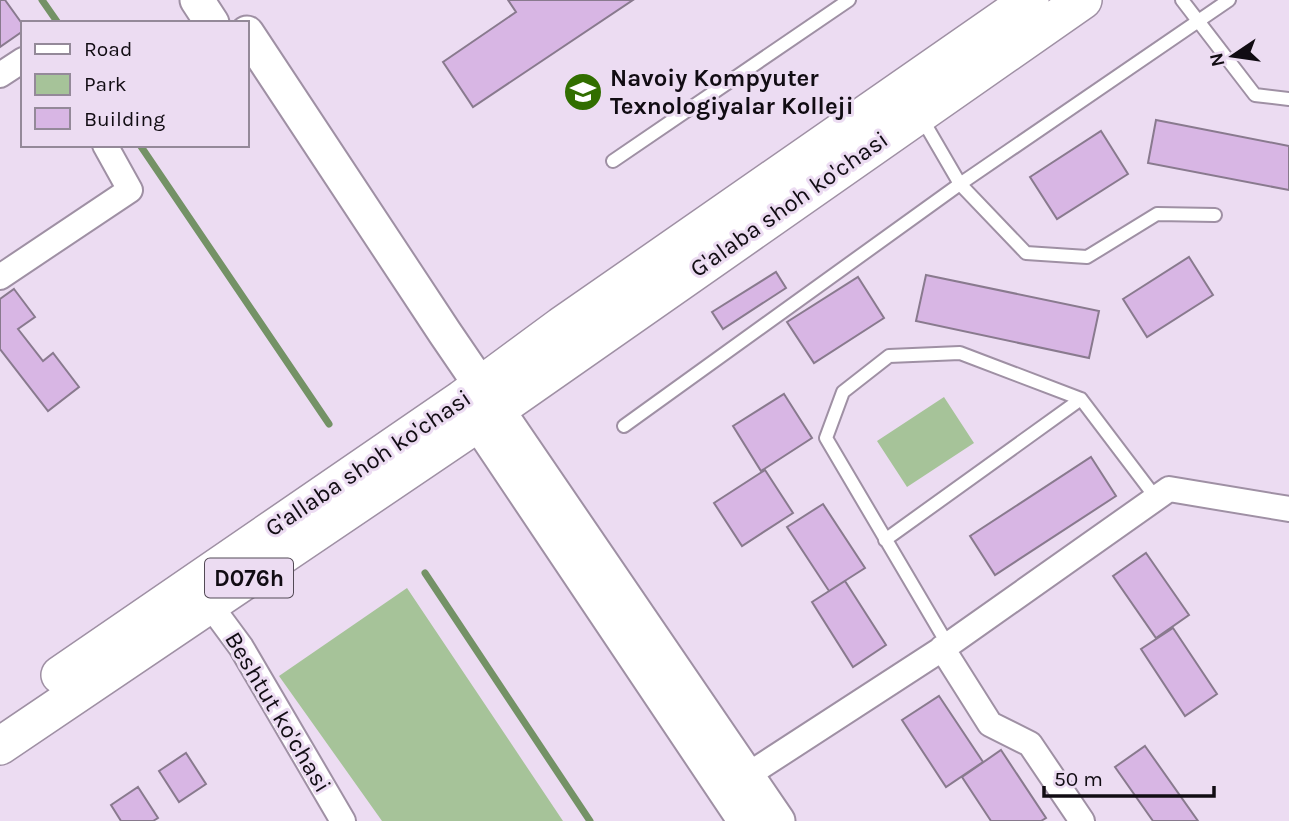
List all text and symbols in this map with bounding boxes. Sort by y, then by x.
legend [21,21,248,147]
north arrow [1198,21,1268,91]
text: Road [84,37,132,61]
text: N [1205,50,1230,69]
place label: Navoiy Kompyuter Texnologiyalar Kolleji [610,64,854,120]
school or university icon: Navoiy Kompyuter Texnologiyalar Kolleji [562,71,604,113]
text: Park [84,72,127,96]
text: Building [84,107,165,131]
street label: G'alaba shoh ko'chasi [685,125,893,283]
street label: G'allaba shoh ko'chasi [260,384,476,542]
road number: D076h [205,558,293,598]
street label: Beshtut ko'chasi [219,627,337,797]
scale bar [1044,754,1214,798]
text: 50 m [1054,767,1103,791]

